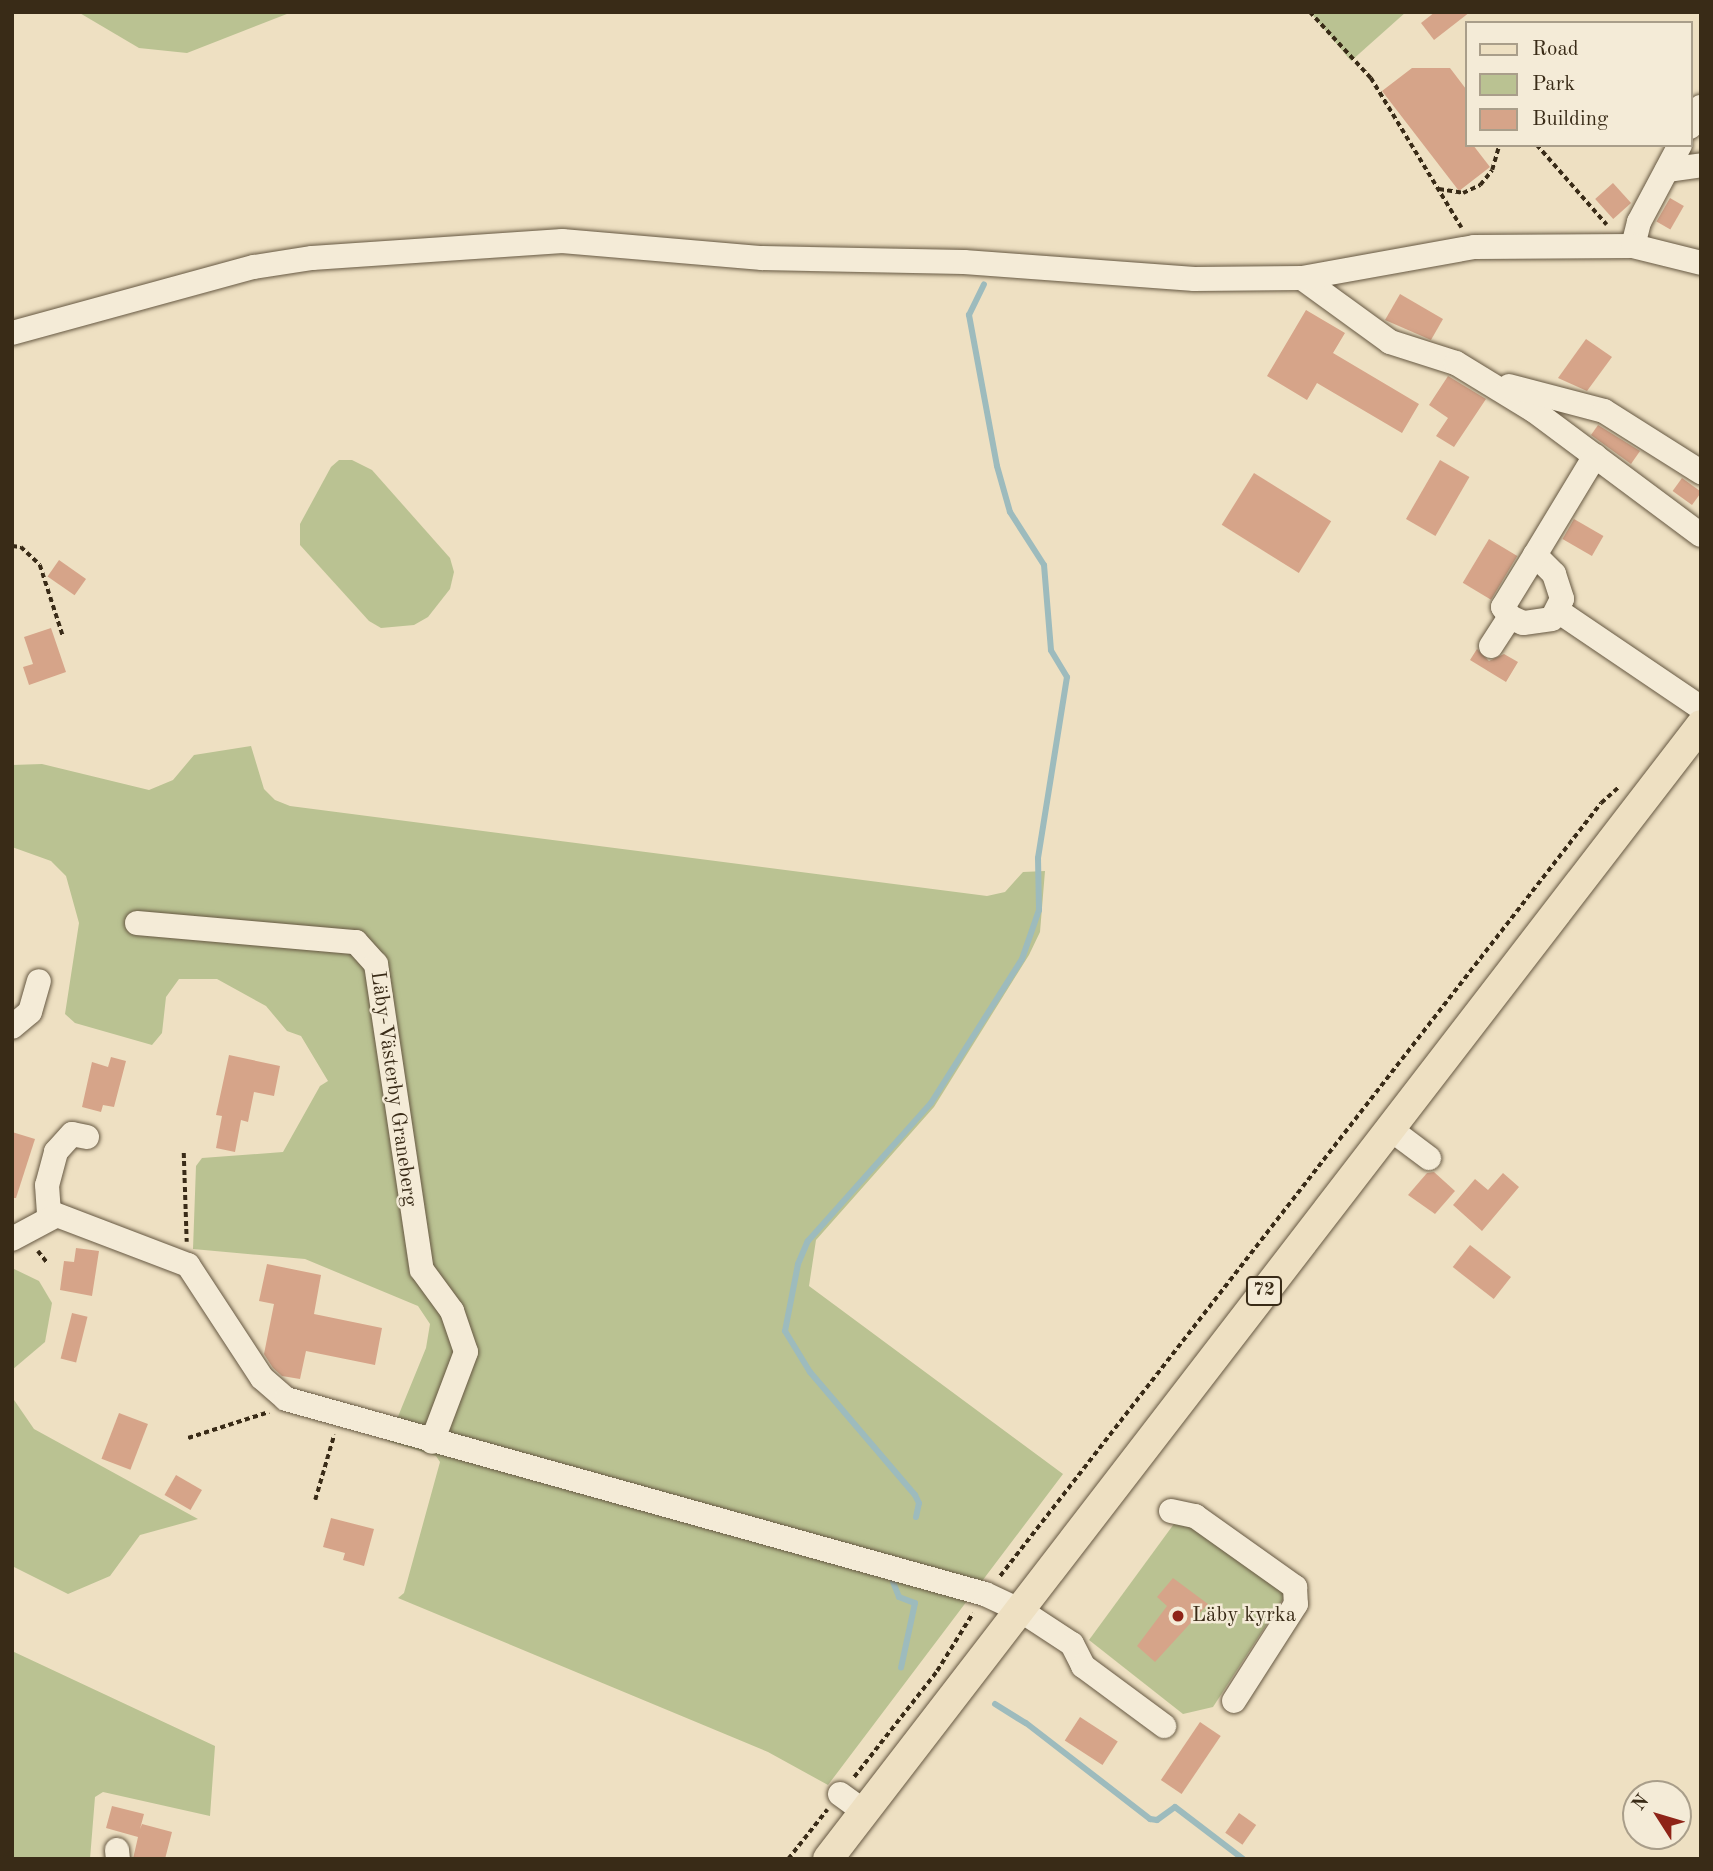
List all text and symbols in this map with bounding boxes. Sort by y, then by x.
legend [1464,21,1692,147]
text: Road [1532,39,1579,60]
text: Park [1532,74,1575,95]
text: Building [1532,109,1608,130]
street label: Läby-Västerby Graneberg [364,970,422,1208]
road number: 72 [1245,1275,1283,1306]
place label: Läby kyrka [1192,1603,1296,1629]
marker: Läby kyrka [1170,1608,1186,1624]
north arrow [1622,1780,1692,1850]
text: N [1629,1792,1653,1815]

